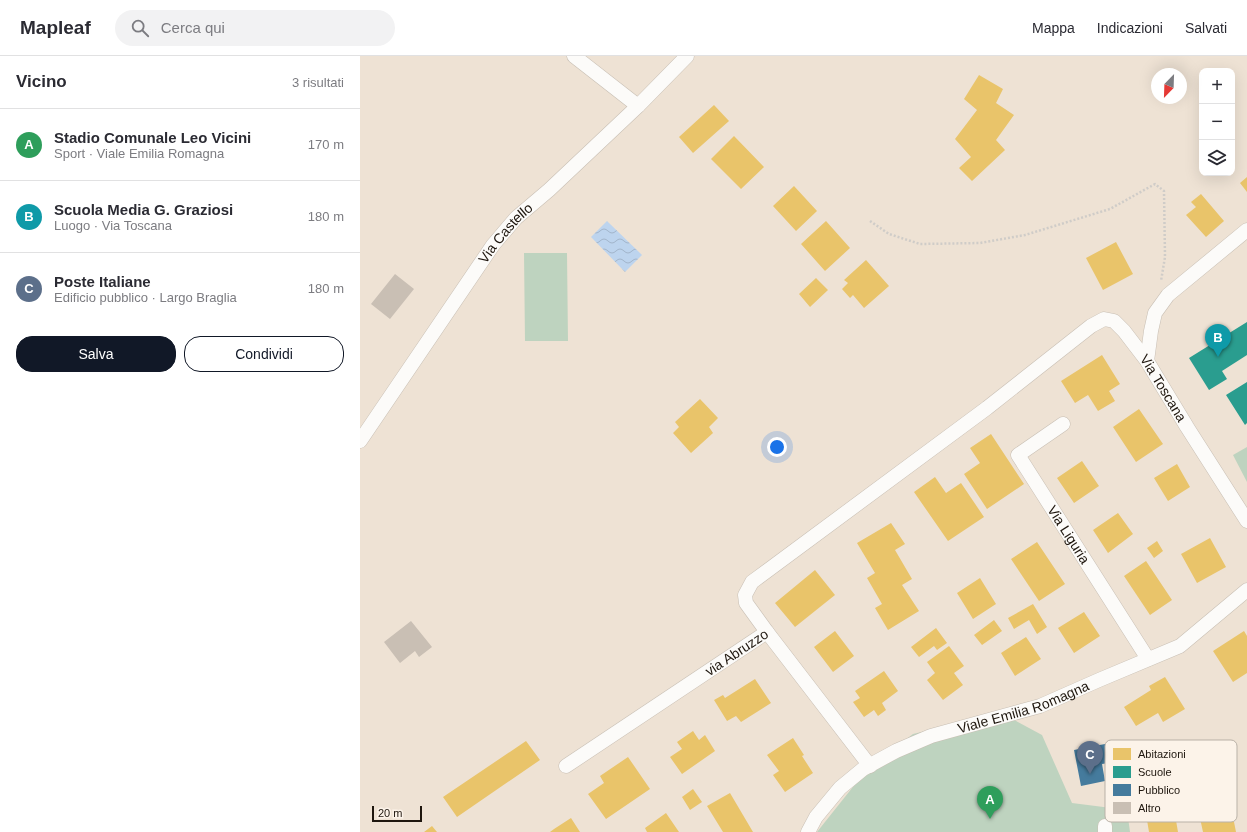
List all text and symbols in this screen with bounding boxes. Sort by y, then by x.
search box [115,10,395,46]
text: Mapleaf [20,17,91,38]
icon: search [129,17,151,39]
text: Cerca qui [161,19,225,36]
text: Mappa [1032,20,1075,36]
text: Indicazioni [1097,20,1163,36]
text: Salvati [1185,20,1227,36]
north arrow [1151,68,1187,104]
map controls [1199,68,1235,176]
button: + [1199,68,1235,104]
text: Vicino [16,72,67,91]
text: 3 risultati [292,75,344,90]
button: − [1199,104,1235,140]
text: Stadio Comunale Leo Vicini [54,129,251,146]
text: A [24,137,34,152]
text: 170 m [308,137,344,152]
button: layers [1199,140,1235,176]
text: Sport · Viale Emilia Romagna [54,146,224,161]
street label: Via Castello [475,200,536,266]
text: Scuola Media G. Graziosi [54,201,233,218]
text: B [24,209,34,224]
text: 180 m [308,209,344,224]
text: Luogo · Via Toscana [54,218,172,233]
text: Poste Italiane [54,273,151,290]
text: C [24,281,34,296]
text: 180 m [308,281,344,296]
text: Edificio pubblico · Largo Braglia [54,290,237,305]
pin: B [1205,324,1231,357]
button: Salva [16,336,176,372]
button: Condividi [184,336,344,372]
street label: Via Toscana [1137,351,1190,425]
your location [767,437,787,457]
street label: Via Liguria [1044,502,1093,567]
street label: via Abruzzo [702,625,771,679]
street label: Viale Emilia Romagna [956,677,1092,736]
legend [1105,740,1237,822]
pin: C [1077,741,1103,774]
text: Abitazioni [1138,748,1186,760]
text: Scuole [1138,766,1172,778]
text: Pubblico [1138,784,1180,796]
pin: A [977,786,1003,819]
text: Altro [1138,802,1161,814]
scale bar [372,804,422,823]
text: 20 m [378,807,402,819]

